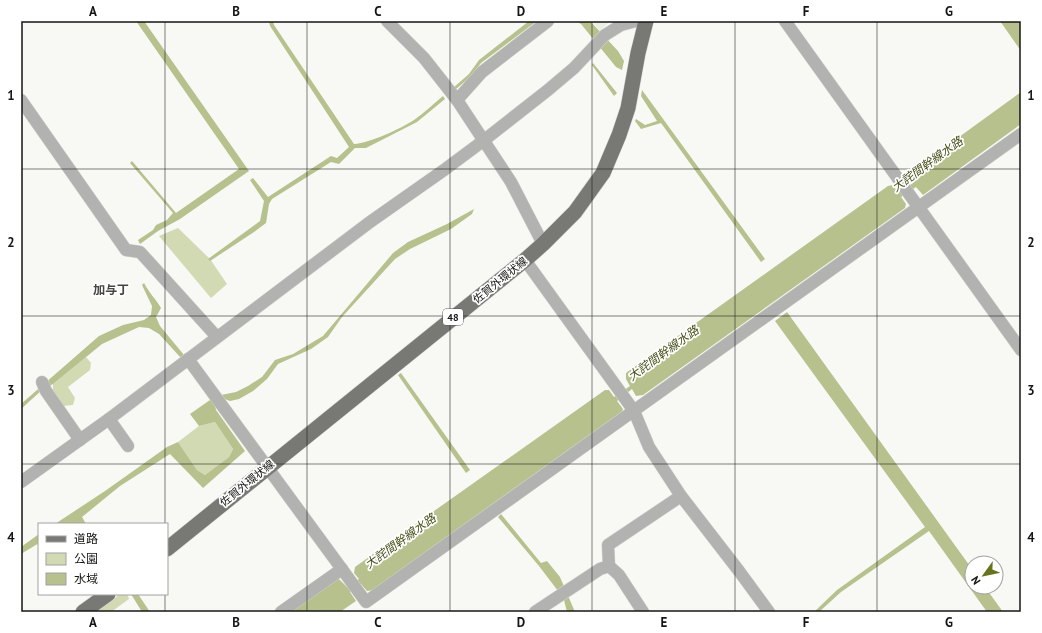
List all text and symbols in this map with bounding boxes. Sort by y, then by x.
text: A [89,3,97,20]
text: B [232,3,240,20]
text: C [374,3,382,20]
text: D [517,3,525,20]
text: E [661,3,668,20]
text: F [803,3,810,20]
text: G [945,3,953,20]
text: 1 [7,87,15,104]
text: 1 [1027,87,1035,104]
water label: 大詫間幹線水路 [889,133,966,195]
text: 2 [7,234,15,251]
text: 2 [1027,234,1035,251]
street label: 佐賀外環状線 [470,254,530,306]
district label: 加与丁 [93,282,129,297]
road number: 48 [443,309,463,325]
water label: 大詫間幹線水路 [625,322,702,384]
text: 3 [7,382,15,399]
text: 3 [1027,382,1035,399]
street label: 佐賀外環状線 [217,457,277,509]
water label: 大詫間幹線水路 [362,510,439,572]
legend [38,523,168,595]
text: 4 [7,529,15,546]
text: 4 [1027,529,1035,546]
text: 道路 [74,531,98,546]
text: 公園 [74,551,98,566]
north arrow [964,555,1004,595]
text: 水域 [74,571,98,586]
text: N [968,574,983,587]
text: A [89,614,97,631]
text: B [232,614,240,631]
text: C [374,614,382,631]
text: D [517,614,525,631]
text: E [661,614,668,631]
text: F [803,614,810,631]
text: G [945,614,953,631]

